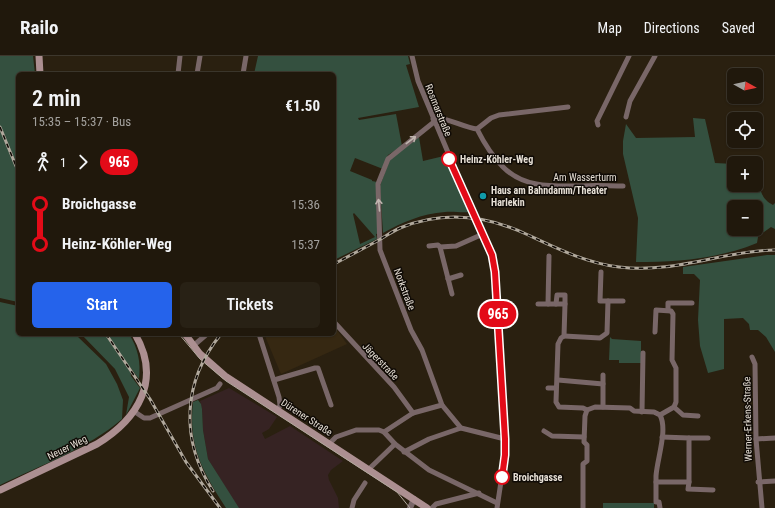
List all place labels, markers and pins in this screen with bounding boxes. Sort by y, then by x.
marker: Heinz-Köhler-Weg [441,151,457,167]
place label: Heinz-Köhler-Weg [460,154,533,165]
place label: Haus am Bahndamm/Theater Harlekin [491,185,608,208]
marker: Haus am Bahndamm/Theater Harlekin [478,191,488,201]
marker: Broichgasse [494,469,510,485]
place label: Broichgasse [513,472,563,483]

